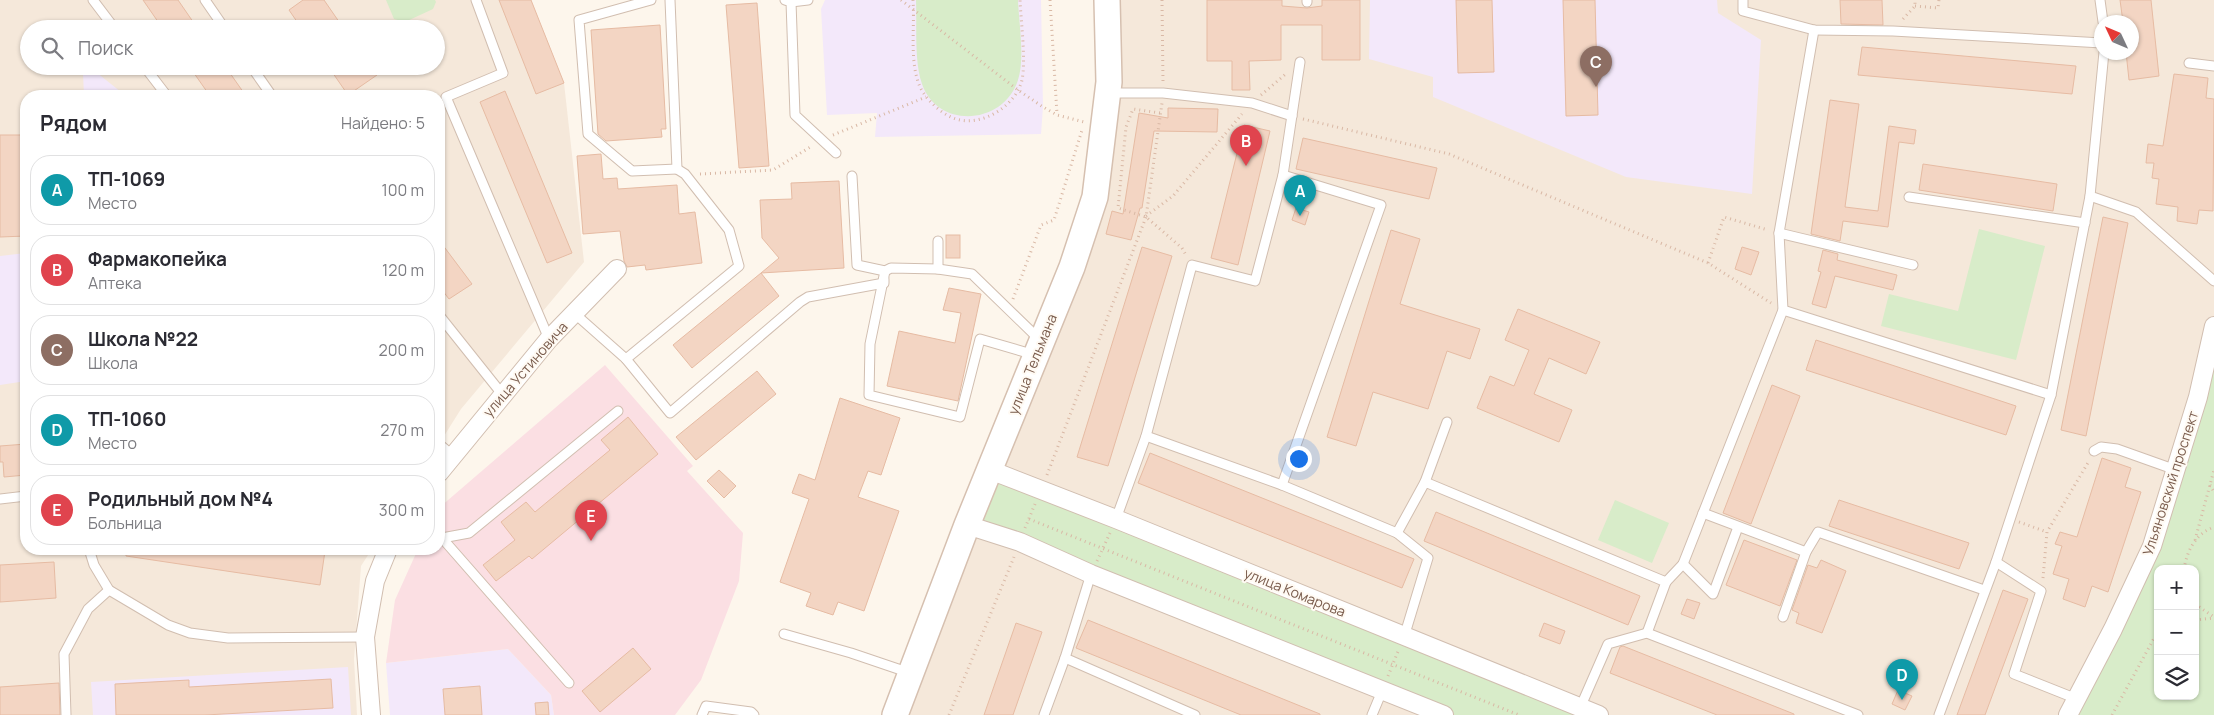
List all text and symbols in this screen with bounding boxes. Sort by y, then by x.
north arrow [2094,15,2139,60]
search box [20,20,445,75]
icon: search [38,34,66,62]
text: Поиск [78,35,133,61]
pin: C [1580,46,1612,87]
text: Рядом [40,109,107,137]
text: Найдено: 5 [341,112,425,134]
pin: B [1230,125,1262,166]
text: ТП-1069 [88,166,165,192]
pin: A [1284,175,1316,216]
text: A [52,179,62,201]
text: 100 m [381,179,424,201]
text: Место [88,192,137,214]
text: Фармакопейка [88,246,227,272]
text: B [52,259,62,281]
text: 120 m [382,259,424,281]
text: Аптека [88,272,142,294]
street label: улица Тельмана [1003,311,1061,417]
street label: улица Устиновича [478,317,572,421]
text: Школа №22 [88,326,198,352]
text: C [51,339,63,361]
text: 200 m [379,339,424,361]
text: Школа [88,352,138,374]
text: ТП-1060 [88,406,166,432]
street label: Ульяновский проспект [2138,408,2202,558]
text: D [51,419,63,441]
text: 270 m [380,419,424,441]
text: Место [88,432,137,454]
your location [1286,446,1312,472]
text: Родильный дом №4 [88,486,273,512]
text: E [52,499,62,521]
text: 300 m [379,499,424,521]
pin: E [575,500,607,541]
text: Больница [88,512,162,534]
street label: улица Комарова [1242,563,1348,621]
map controls [2154,565,2199,700]
button: + [2154,565,2199,610]
button: − [2154,610,2199,655]
button: layers [2154,655,2199,700]
pin: D [1886,659,1918,700]

